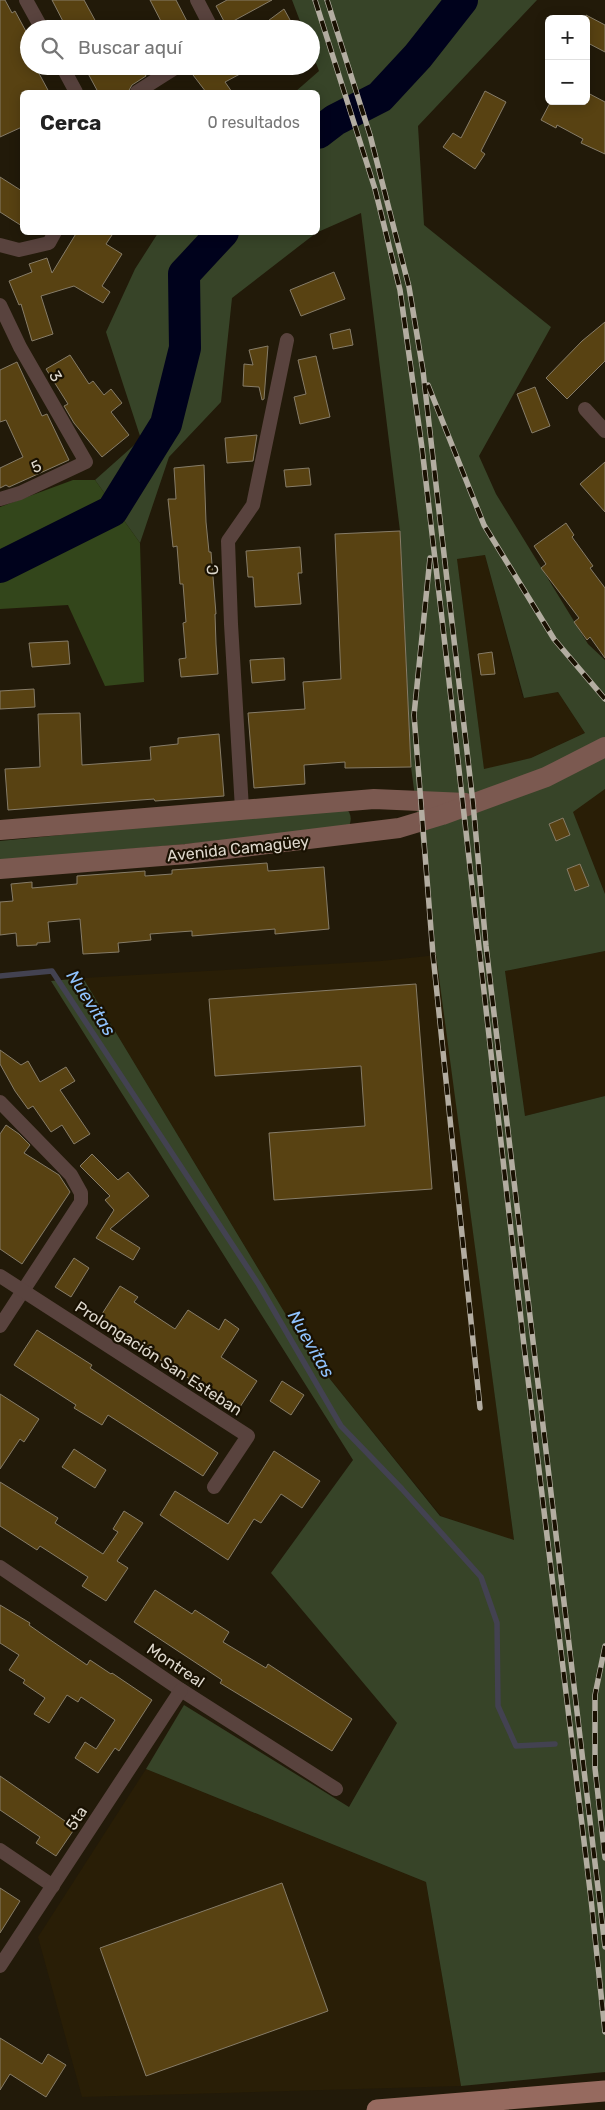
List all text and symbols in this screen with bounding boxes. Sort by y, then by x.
map controls [545,15,590,105]
button: + [545,15,590,60]
search box [20,20,320,75]
icon: search [38,34,66,62]
text: Buscar aquí [78,36,182,59]
button: − [545,60,590,105]
text: Cerca [40,110,101,135]
text: 0 resultados [207,113,300,132]
street label: 3 [45,367,66,385]
street label: 5 [28,456,45,477]
street label: C [203,564,222,576]
street label: Avenida Camagüey [166,832,310,865]
water label: Nuevitas [62,966,120,1040]
street label: Prolongación San Esteban [72,1297,246,1420]
water label: Nuevitas [283,1306,339,1382]
street label: Montreal [143,1639,208,1692]
street label: 5ta [62,1803,91,1834]

